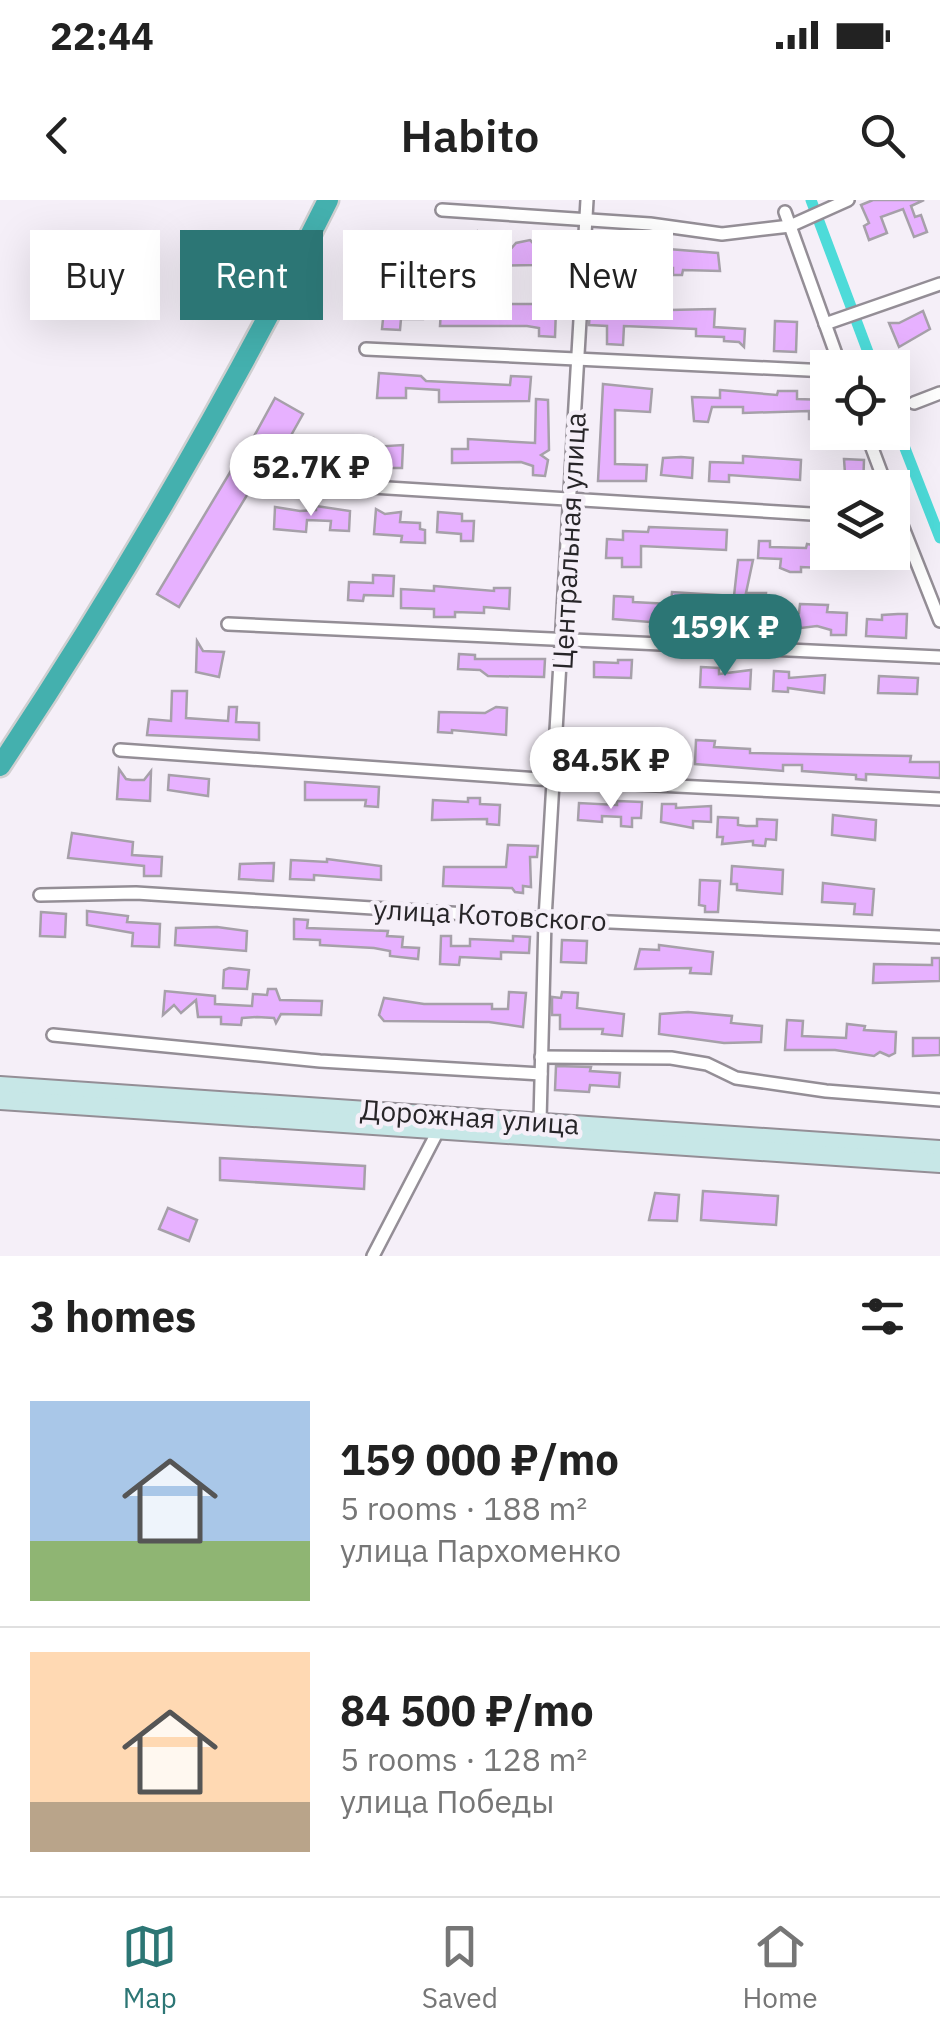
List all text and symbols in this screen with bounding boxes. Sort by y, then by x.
text: 22:44 [50,11,154,60]
text: Habito [401,106,539,164]
icon: back [30,108,85,163]
icon: search [855,108,910,163]
chip: Buy [30,230,160,320]
chip: Rent [180,230,323,320]
chip: Filters [343,230,512,320]
chip: New [532,230,673,320]
map controls [810,350,910,570]
button: locate [810,350,910,450]
street label: Центральная улица [543,411,594,671]
pin: 52.7K ₽ [219,434,403,519]
text: 52.7K ₽ [252,445,370,487]
button: layers [810,470,910,570]
pin: 159K ₽ [644,594,806,679]
text: 159K ₽ [671,605,779,647]
pin: 84.5K ₽ [519,727,703,812]
text: 84.5K ₽ [552,738,670,780]
street label: улица Котовского [372,890,608,939]
street label: Дорожная улица [359,1090,581,1143]
text: 3 homes [30,1289,196,1344]
icon: filters [855,1289,910,1344]
text: 159 000 ₽/mo [340,1432,619,1487]
icon: home [110,1441,230,1561]
text: 5 rooms · 188 m² [340,1487,587,1529]
text: улица Пархоменко [340,1529,621,1571]
text: 84 500 ₽/mo [340,1683,594,1738]
icon: home [110,1692,230,1812]
text: 5 rooms · 128 m² [340,1738,587,1780]
text: улица Победы [340,1780,554,1822]
tab: Map [122,1919,177,2016]
tab: Saved [422,1919,498,2016]
tab: Home [742,1919,818,2016]

